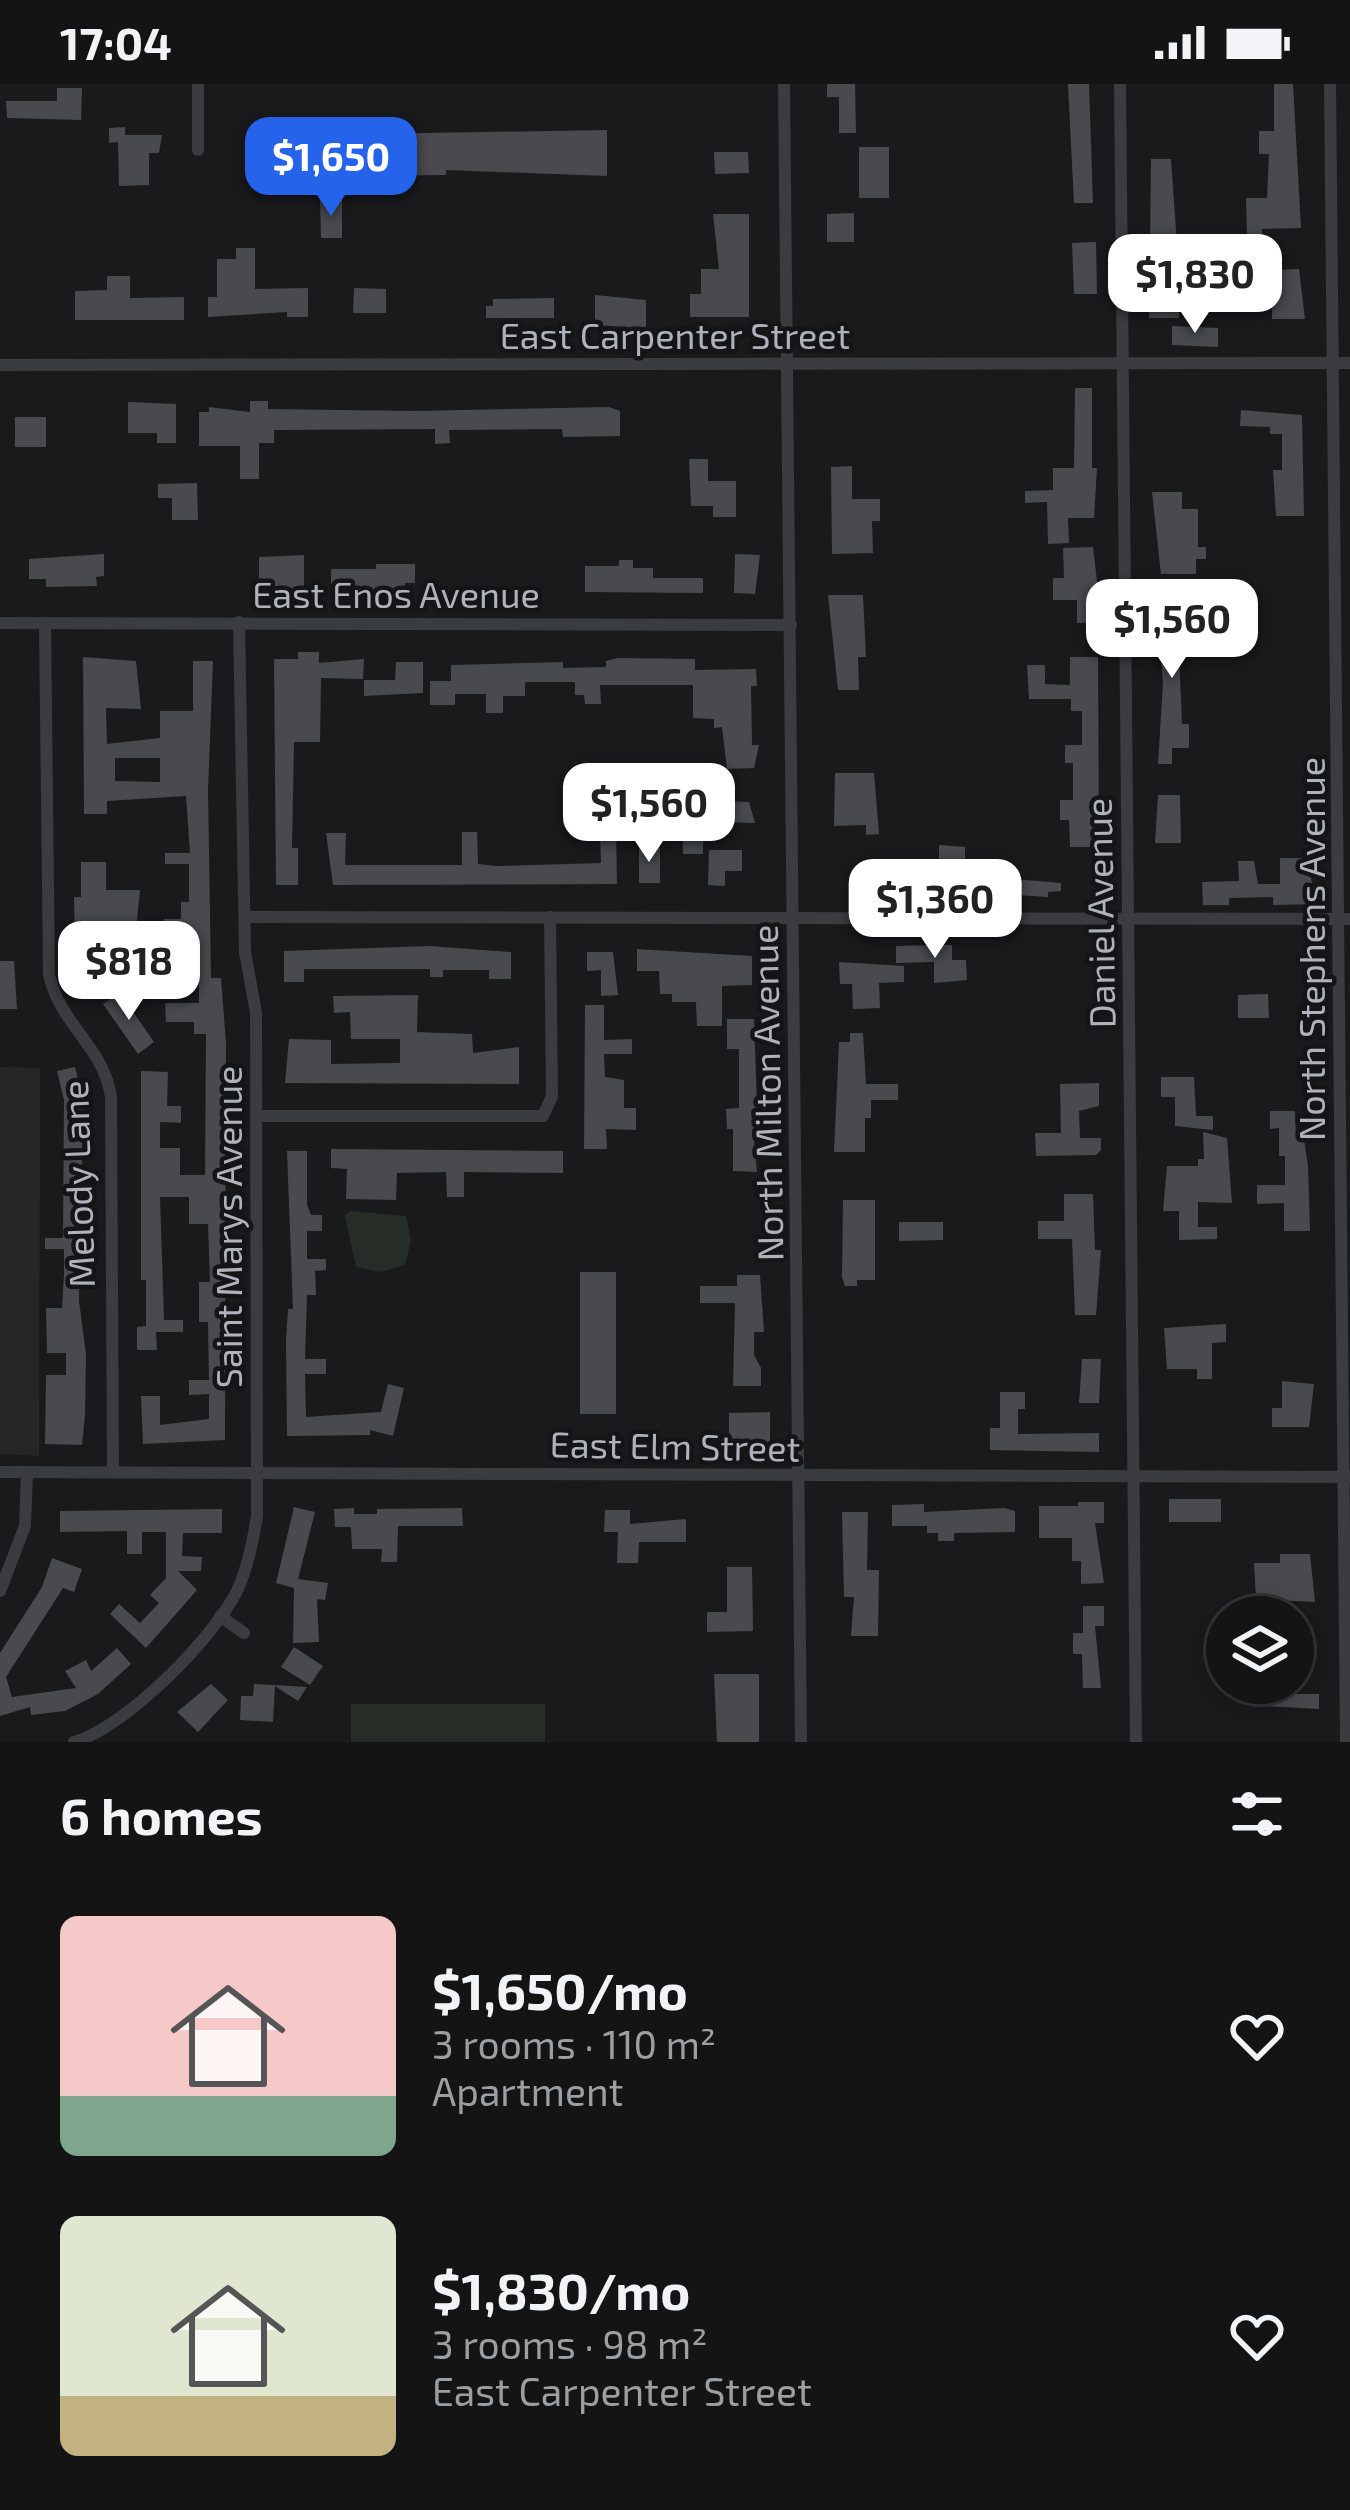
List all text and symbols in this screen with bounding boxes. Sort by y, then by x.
text: 17:04 [60,15,172,69]
pin: $1,650 [233,117,429,219]
text: $1,650 [272,132,390,179]
pin: $1,830 [1097,234,1293,336]
text: $1,830 [1135,249,1255,296]
street label: East Carpenter Street [500,313,850,356]
street label: East Enos Avenue [252,572,540,615]
pin: $1,560 [1074,579,1270,681]
text: $1,560 [1113,594,1231,641]
street label: North Stephens Avenue [1289,757,1332,1141]
pin: $1,560 [551,763,747,865]
text: $1,560 [590,778,708,825]
street label: Daniel Avenue [1075,797,1123,1029]
pin: $1,360 [837,859,1033,961]
text: $1,360 [876,874,994,921]
pin: $818 [58,921,200,1023]
street label: North Milton Avenue [742,924,790,1262]
text: $818 [85,936,173,983]
street label: Saint Marys Avenue [206,1066,249,1388]
street label: Melody Lane [52,1080,102,1288]
street label: East Elm Street [549,1421,801,1469]
map controls [1206,1596,1314,1704]
button: layers [1206,1596,1314,1704]
icon: filters [1224,1781,1290,1847]
text: 6 homes [60,1784,263,1845]
text: $1,650/mo [432,1959,688,2020]
icon: home [156,1964,300,2108]
icon: heart [1224,2003,1290,2069]
text: 3 rooms · 110 m² [432,2020,716,2067]
text: Apartment [432,2067,623,2114]
text: $1,830/mo [432,2259,690,2320]
icon: home [156,2264,300,2408]
icon: heart [1224,2303,1290,2369]
text: 3 rooms · 98 m² [432,2320,707,2367]
text: East Carpenter Street [432,2367,812,2414]

